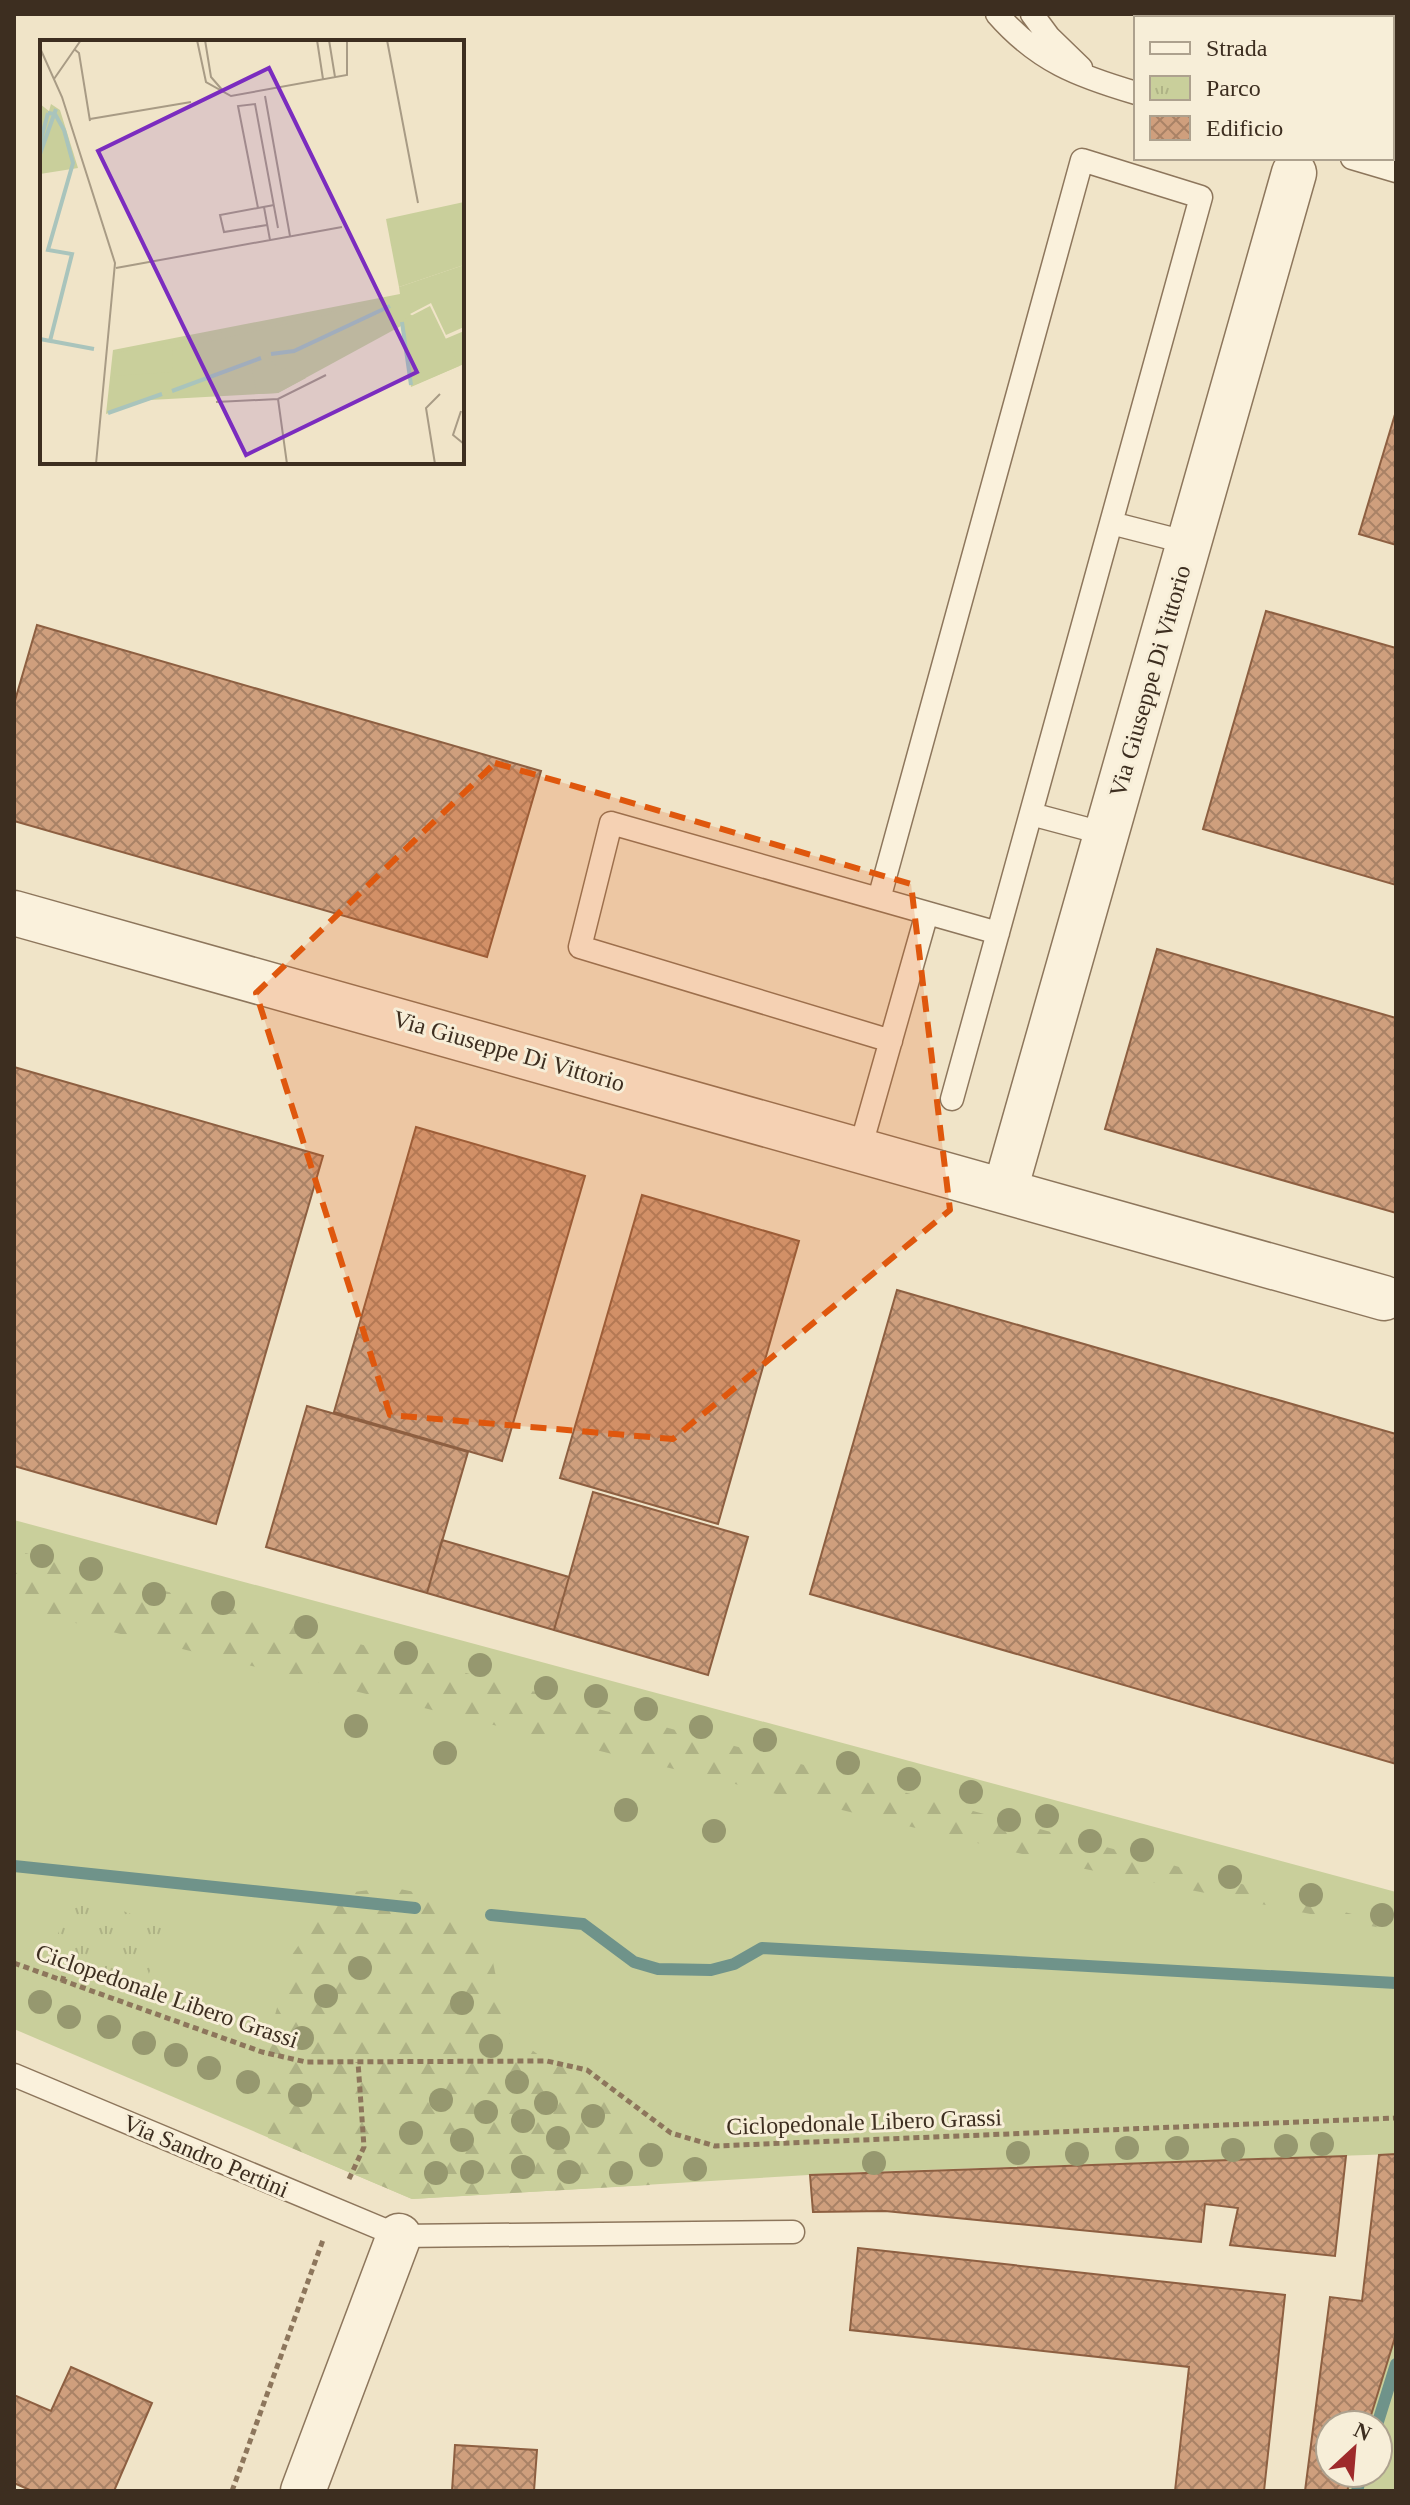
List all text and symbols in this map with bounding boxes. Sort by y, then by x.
legend [1134,16,1394,160]
text: Strada [1206,35,1268,61]
inset map [40,40,464,464]
text: Parco [1206,75,1261,101]
text: Edificio [1206,115,1283,141]
street label: Via Giuseppe Di Vittorio [1104,562,1196,800]
street label: Via Giuseppe Di Vittorio [390,1005,628,1097]
street label: Ciclopedonale Libero Grassi [32,1939,302,2053]
street label: Ciclopedonale Libero Grassi [726,2104,1003,2140]
street label: Via Sandro Pertini [119,2109,293,2203]
north arrow [1314,2409,1394,2489]
text: N [1350,2417,1375,2446]

